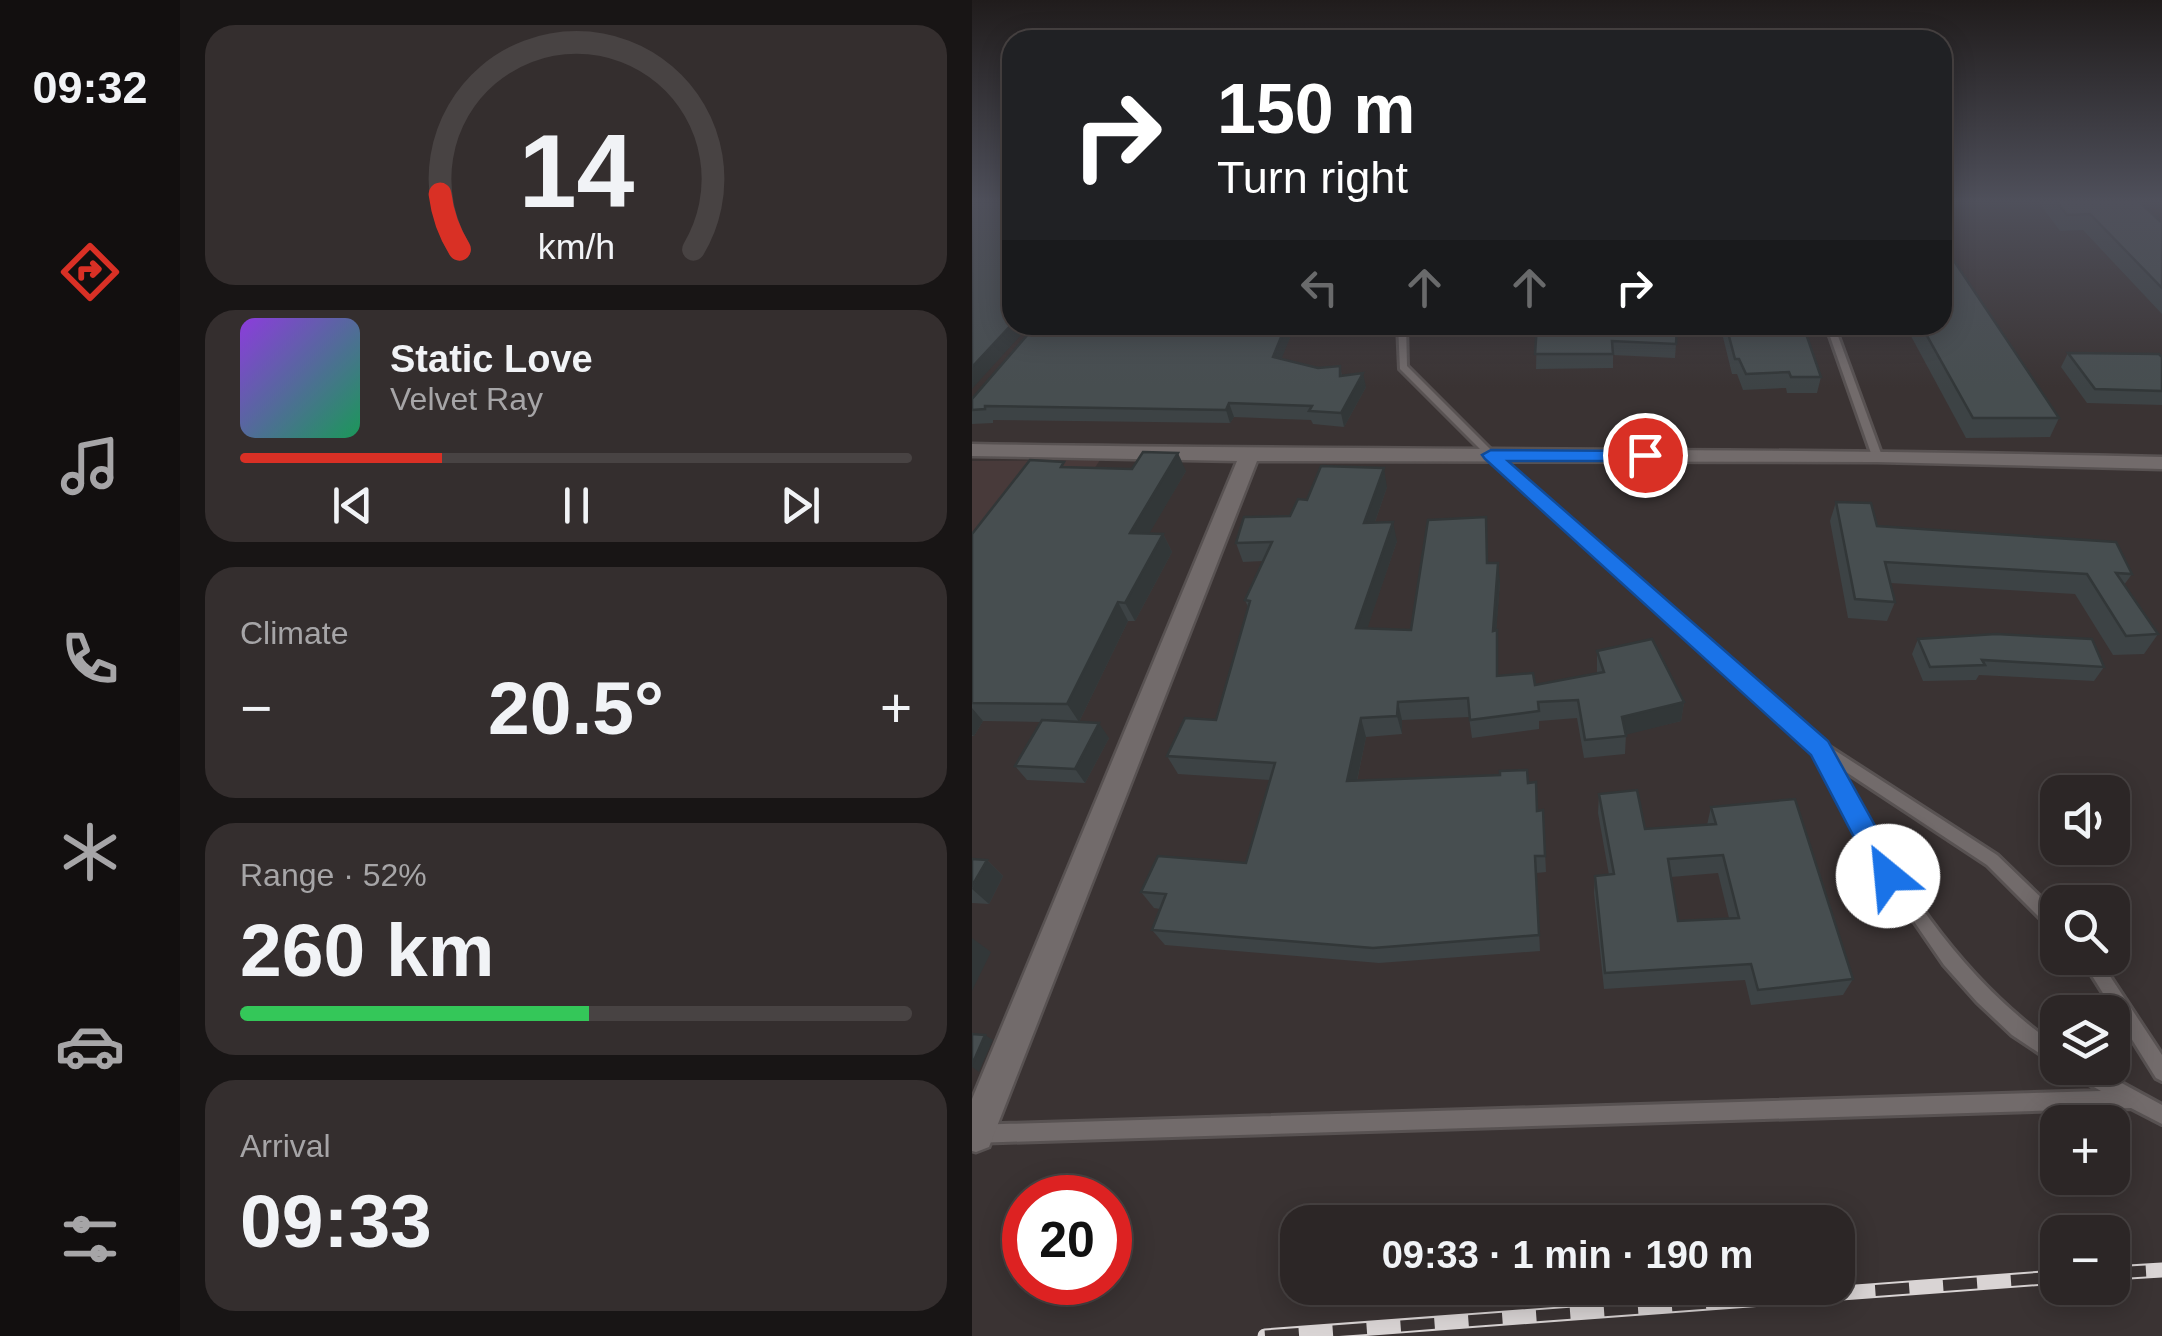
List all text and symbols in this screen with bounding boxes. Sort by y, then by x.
text: 09:32 [32,62,148,113]
icon: right [1052,70,1182,200]
text: 150 m [1217,70,1415,148]
text: 14 [518,113,634,229]
text: Turn right [1217,152,1408,203]
text: km/h [537,227,615,267]
icon: directions [55,237,125,307]
icon: left [1292,260,1347,315]
icon: ahead [1397,260,1452,315]
icon: ahead [1502,260,1557,315]
icon: right [1607,260,1662,315]
text: Static Love [390,338,593,380]
text: Velvet Ray [390,381,543,417]
pin [1603,413,1688,498]
icon: arrive [1618,428,1673,483]
icon: music [55,431,125,501]
icon: previous [325,478,380,533]
icon: pause [549,478,604,533]
icon: next [773,478,828,533]
text: Climate [240,615,348,651]
icon: phone [55,624,125,694]
text: 20.5° [488,666,664,750]
text: − [240,677,272,739]
text: + [880,677,912,739]
map controls [2040,775,2130,1305]
button: sound [2040,775,2130,865]
icon: climate [55,817,125,887]
position arrow [1836,824,1940,928]
text: Range · 52% [240,857,427,893]
button: search [2040,885,2130,975]
text: 260 km [240,908,494,992]
button: layers [2040,995,2130,1085]
icon: car [55,1011,125,1081]
button: + [2040,1105,2130,1195]
text: Arrival [240,1128,331,1164]
speed limit sign: 20 [1002,1175,1132,1305]
text: 09:33 [240,1179,432,1263]
icon: filters [55,1204,125,1274]
button: − [2040,1215,2130,1305]
text: 09:33 · 1 min · 190 m [1382,1234,1753,1276]

